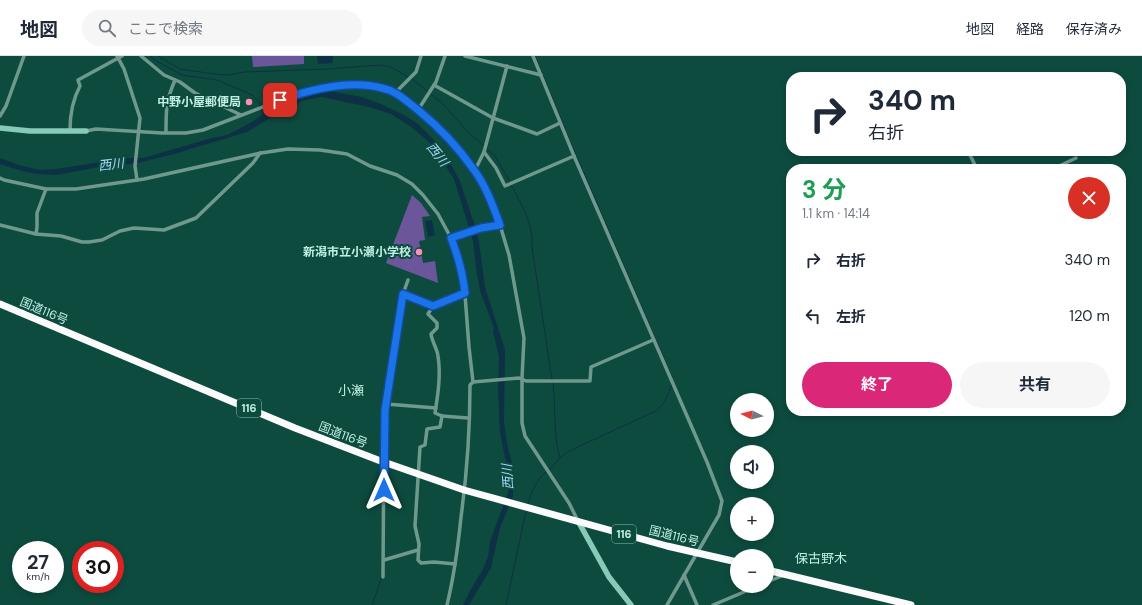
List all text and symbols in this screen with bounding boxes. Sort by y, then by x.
search box [82,10,362,46]
text: 地図 [20,17,58,42]
icon: search [96,17,118,39]
text: ここで検索 [128,19,203,39]
text: 地図 [966,20,994,38]
text: 経路 [1016,20,1044,38]
text: 保存済み [1066,20,1122,38]
text: 340 m [868,82,956,119]
pin [263,83,297,117]
icon: right [802,88,854,140]
icon: arrive [269,89,291,111]
place label: 中野小屋郵便局 [157,94,241,110]
marker: 中野小屋郵便局 [244,97,254,107]
text: 右折 [868,121,904,145]
water label: 西川 [423,139,454,171]
water label: 西川 [97,154,127,175]
text: 3 分 [802,174,846,205]
button: close [1068,177,1110,219]
text: 1.1 km · 14:14 [802,205,870,222]
place label: 新潟市立小瀬小学校 [303,244,411,260]
marker: 新潟市立小瀬小学校 [414,247,424,257]
icon: right [802,249,824,271]
text: 340 m [1064,250,1110,270]
text: 右折 [836,251,866,271]
street label: 国道116号 [17,294,71,328]
icon: left [802,305,824,327]
text: 120 m [1069,306,1110,326]
text: 左折 [836,307,866,327]
button: 終了 [802,362,952,408]
button: 共有 [960,362,1110,408]
district label: 小瀬 [338,382,364,399]
north arrow [730,393,774,437]
map controls [730,393,774,593]
road number: 116 [237,399,261,417]
street label: 国道116号 [316,418,370,452]
button: sound [730,445,774,489]
water label: 西川 [498,461,517,491]
position arrow [363,469,405,511]
button: + [730,497,774,541]
street label: 国道116号 [647,522,701,550]
road number: 116 [612,525,636,543]
speed limit sign: 30 [72,541,124,593]
text: 27 [27,549,49,575]
button: − [730,549,774,593]
district label: 保古野木 [795,550,847,567]
text: km/h [26,570,50,583]

